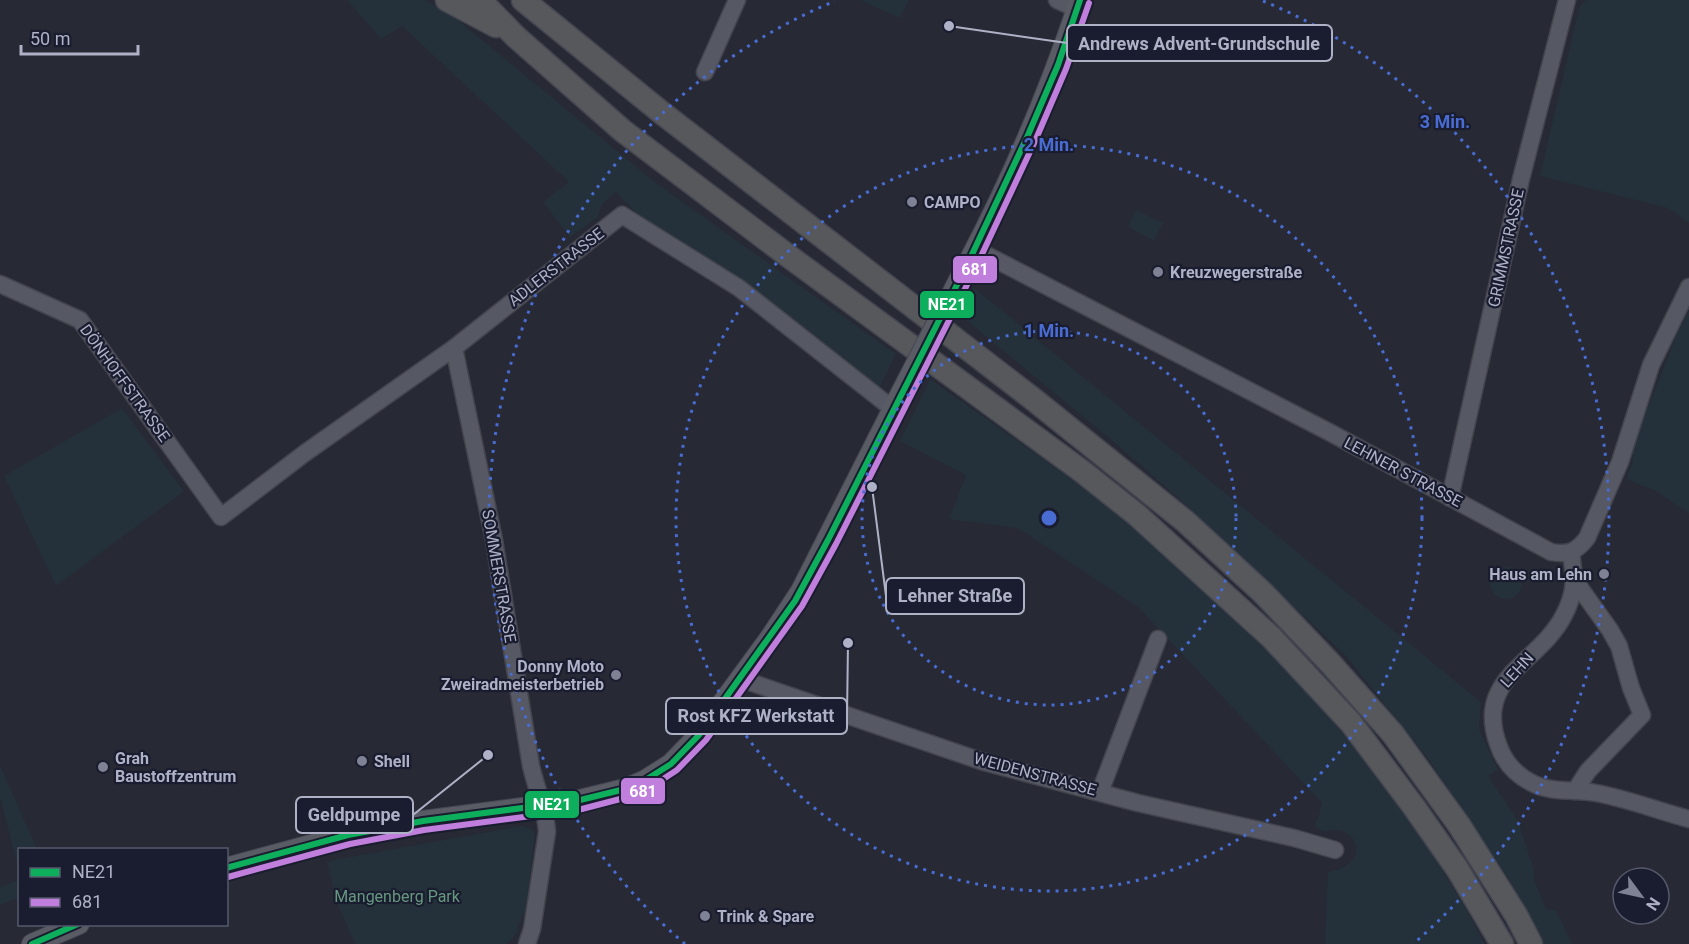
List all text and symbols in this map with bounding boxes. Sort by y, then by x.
scale bar [21,18,138,56]
callout: Andrews Advent-Grundschule [1067,25,1332,61]
text: 50 m [30,28,70,49]
text: Andrews Advent-Grundschule [1078,33,1320,54]
text: 3 Min. [1420,111,1470,132]
text: 2 Min. [1024,134,1074,155]
street label: GRIMMSTRASSE [1484,187,1528,309]
place label: CAMPO [924,193,981,212]
marker: CAMPO [905,195,919,209]
street label: ADLERSTRASSE [504,224,608,310]
line badge: 681 [952,255,998,284]
text: 681 [961,260,989,279]
place label: Kreuzwegerstraße [1170,263,1303,282]
marker: Kreuzwegerstraße [1151,265,1165,279]
line badge: NE21 [919,290,975,319]
text: NE21 [928,295,966,314]
text: 1 Min. [1024,320,1074,341]
street label: DÖNHOFFSTRASSE [76,321,174,445]
street label: LEHNER STRASSE [1341,433,1465,511]
street label: SOMMERSTRASSE [478,508,520,644]
centre of rings [1039,508,1059,528]
place label: Haus am Lehn [1489,565,1592,584]
marker: Haus am Lehn [1597,567,1611,581]
callout: Lehner Straße [886,578,1024,614]
text: Lehner Straße [898,585,1013,606]
street label: LEHN [1496,649,1538,691]
place label: Donny Moto Zweiradmeisterbetrieb [441,657,604,694]
marker: Donny Moto Zweiradmeisterbetrieb [609,668,623,682]
callout: Rost KFZ Werkstatt [666,698,847,734]
text: Rost KFZ Werkstatt [678,705,834,726]
place label: Grah Baustoffzentrum [115,749,236,786]
street label: WEIDENSTRASSE [972,749,1098,799]
place label: Shell [374,752,410,771]
marker: Shell [355,754,369,768]
marker: Grah Baustoffzentrum [96,760,110,774]
line badge: 681 [620,777,666,805]
text: 681 [629,782,657,801]
line badge: NE21 [524,790,580,819]
text: NE21 [533,795,571,814]
callout: Geldpumpe [296,797,413,833]
text: Geldpumpe [308,804,401,825]
legend [18,848,228,926]
text: NE21 [72,861,115,882]
north arrow [1611,866,1671,926]
park label: Mangenberg Park [334,887,461,906]
text: 681 [72,891,102,912]
text: N [1642,894,1664,914]
place label: Trink & Spare [717,907,815,926]
marker: Trink & Spare [698,909,712,923]

